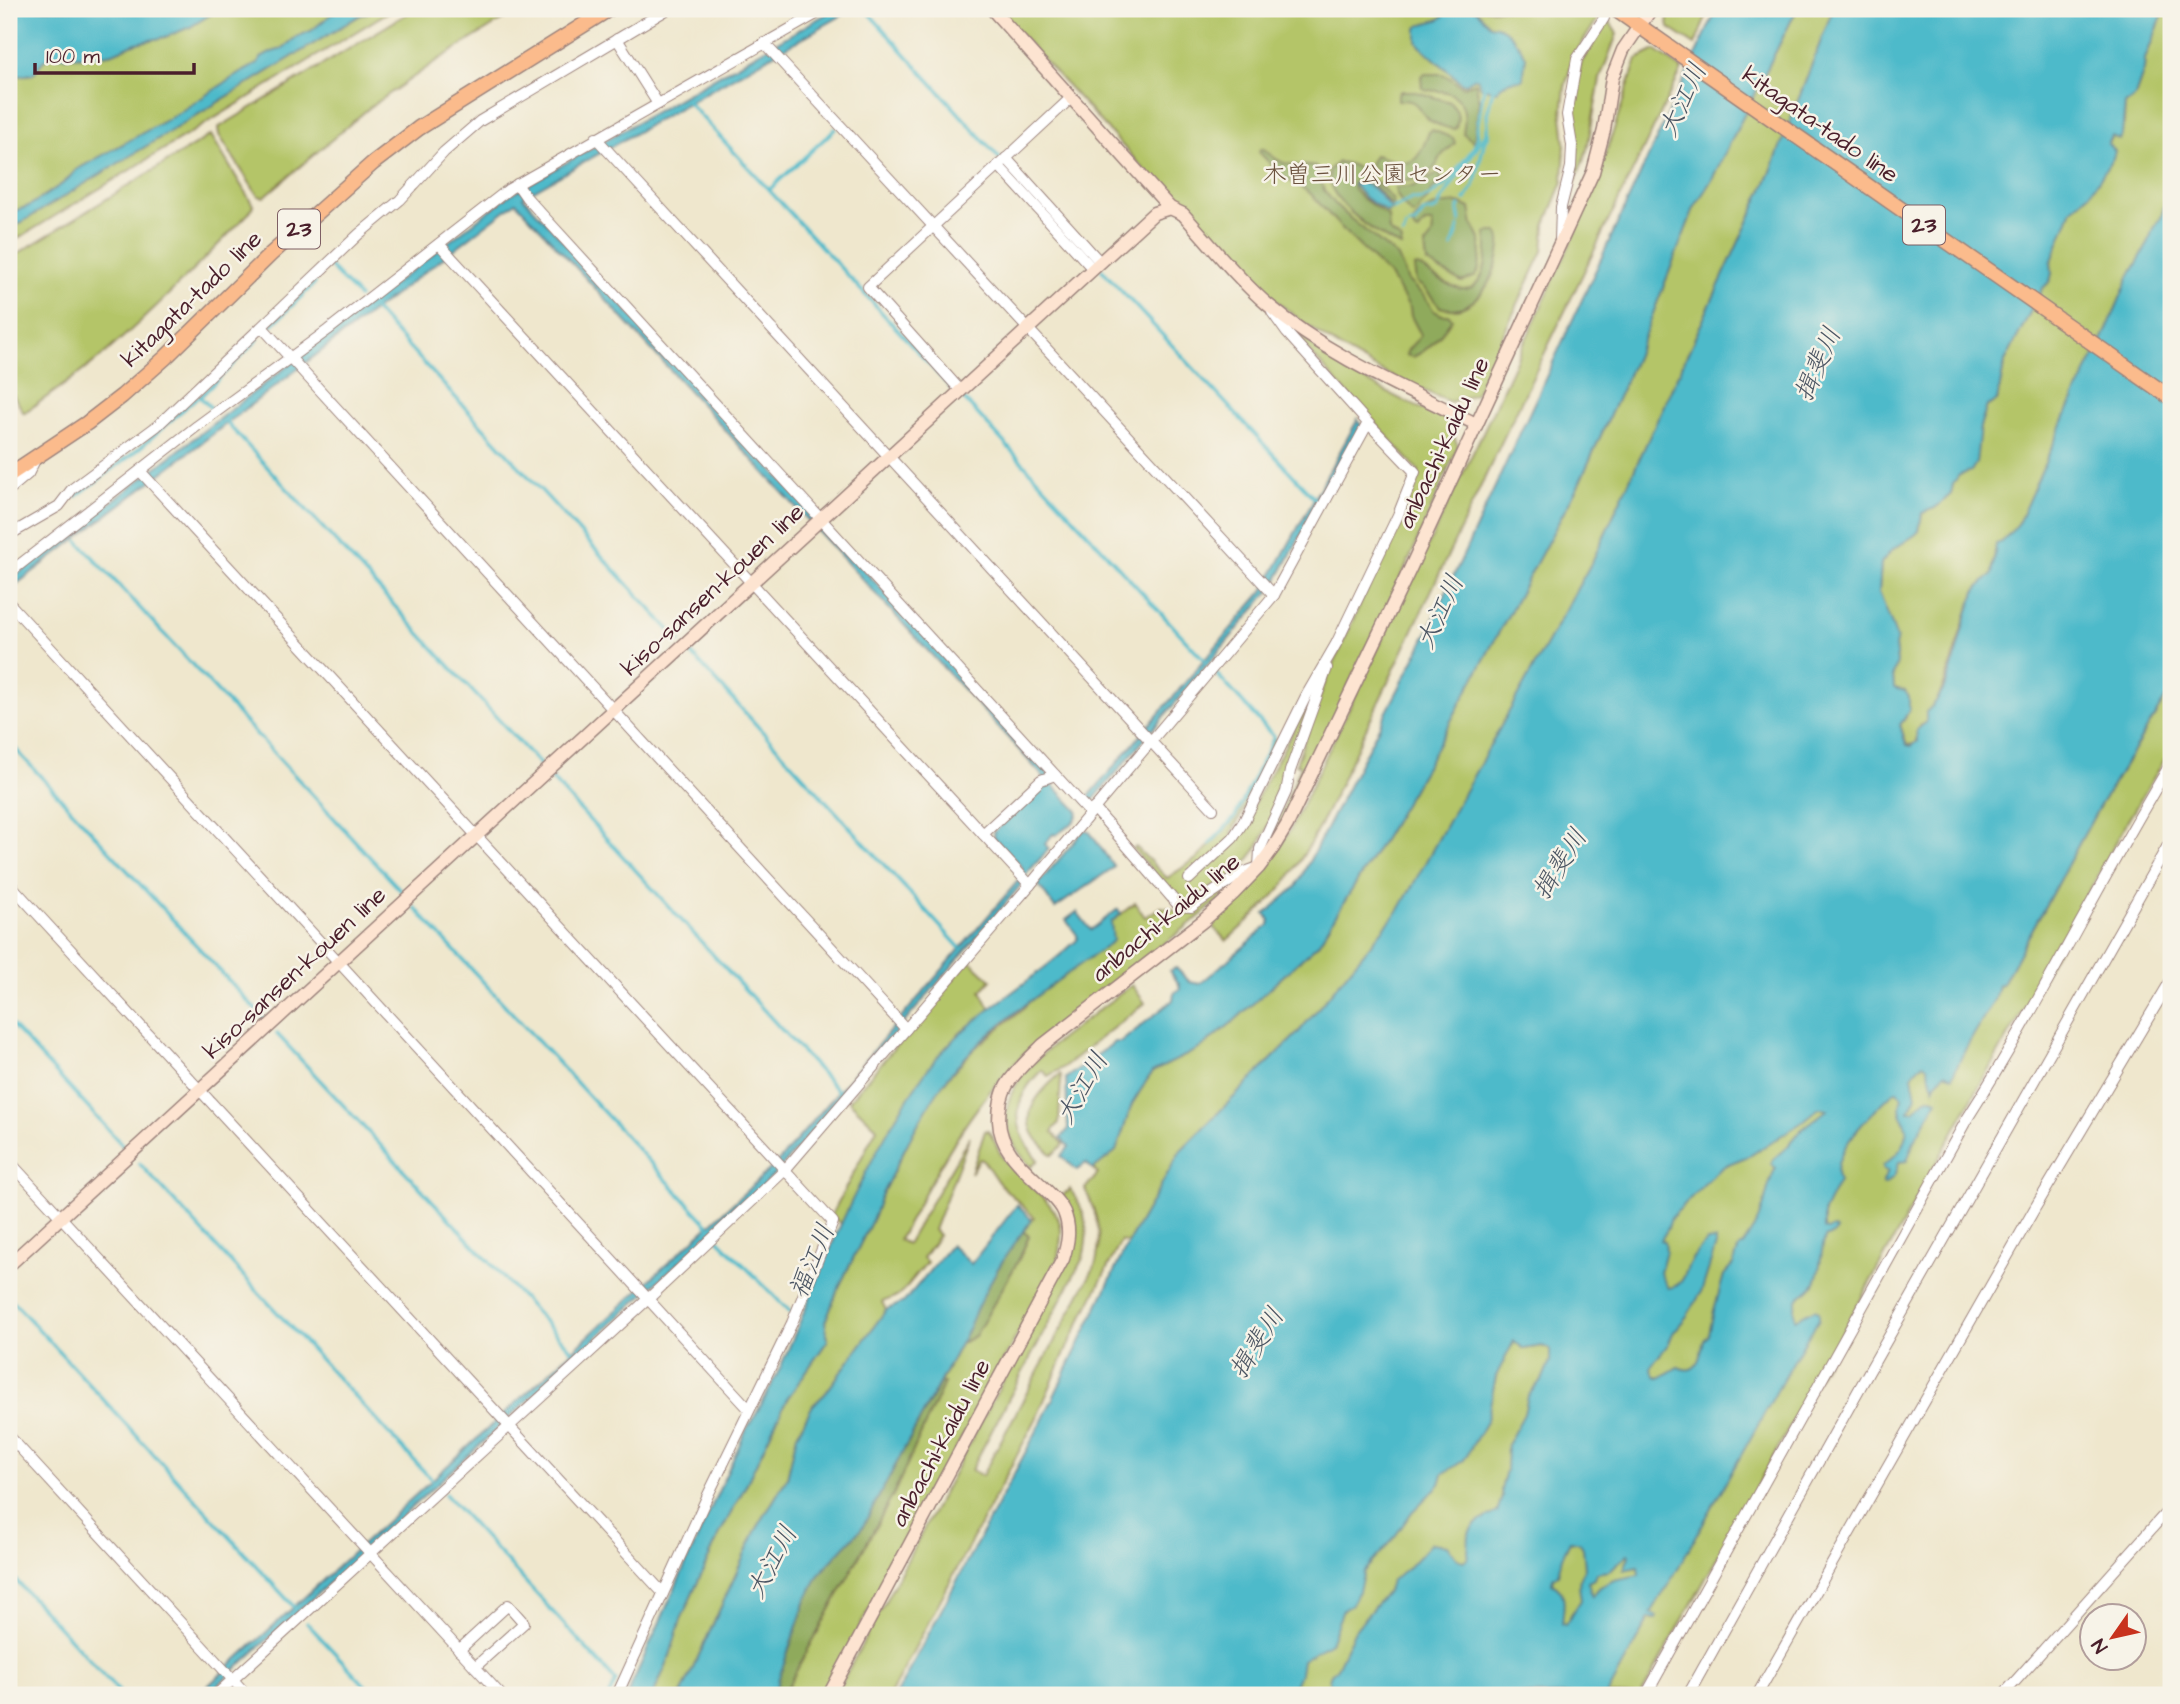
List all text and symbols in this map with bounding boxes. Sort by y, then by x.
scale bar [35,32,194,76]
text: 100 m [46,42,101,71]
water label: 大江川 [1650,57,1716,143]
street label: kitagata-tado line [1734,58,1905,193]
park label: 木曽三川公園センター [1262,158,1502,192]
road number: 23 [1903,206,1945,244]
road number: 23 [278,210,320,248]
street label: kitagata-tado line [114,223,271,376]
water label: 揖斐川 [1786,321,1850,407]
street label: anbachi-kaidu line [1389,352,1499,534]
street label: kiso-sansen-kouen line [614,496,812,684]
water label: 大江川 [1407,569,1473,655]
water label: 揖斐川 [1524,821,1596,907]
street label: anbachi-kaidu line [1084,845,1248,991]
street label: kiso-sansen-kouen line [196,879,394,1067]
water label: 大江川 [1047,1045,1117,1131]
water label: 福江川 [780,1218,844,1304]
water label: 揖斐川 [1221,1300,1293,1386]
street label: anbachi-kaidu line [883,1353,999,1533]
water label: 大江川 [738,1519,806,1605]
north arrow [2078,1602,2148,1672]
text: N [2086,1633,2115,1658]

